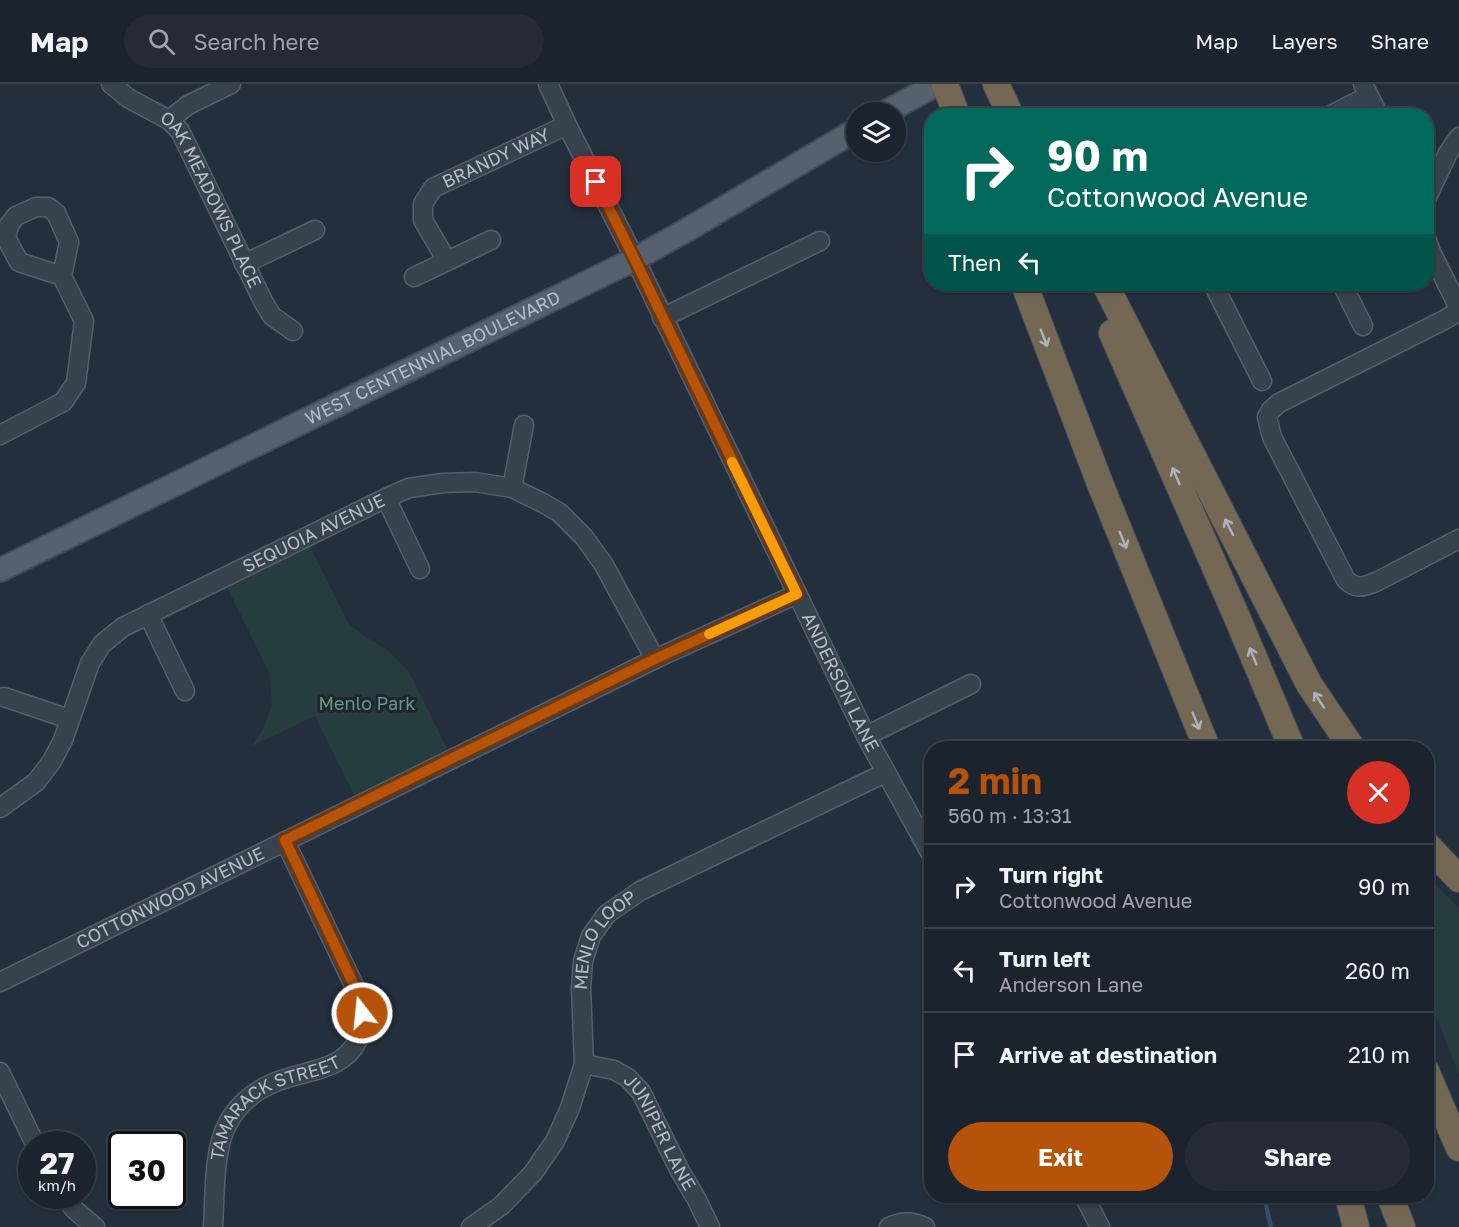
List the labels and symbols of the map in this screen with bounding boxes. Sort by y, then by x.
street label: OAK MEADOWS PLACE [157,106,267,291]
street label: BRANDY WAY [438,123,553,192]
pin [570,156,621,207]
street label: WEST CENTENNIAL BOULEVARD [301,285,564,429]
one-way arrow [1040,328,1051,347]
one-way arrow [1170,468,1181,486]
street label: SEQUOIA AVENUE [238,488,388,577]
one-way arrow [1223,518,1235,536]
one-way arrow [1118,530,1129,549]
street label: ANDERSON LANE [798,609,885,755]
one-way arrow [1247,647,1258,665]
park label: Menlo Park [319,692,415,714]
one-way arrow [1313,692,1325,709]
one-way arrow [1191,711,1202,729]
street label: COTTONWOOD AVENUE [72,841,268,953]
street label: MENLO LOOP [569,885,640,990]
position arrow [330,981,394,1045]
street label: TAMARACK STREET [205,1050,344,1162]
street label: JUNIPER LANE [620,1069,701,1194]
speed limit sign: 30 [108,1131,186,1209]

